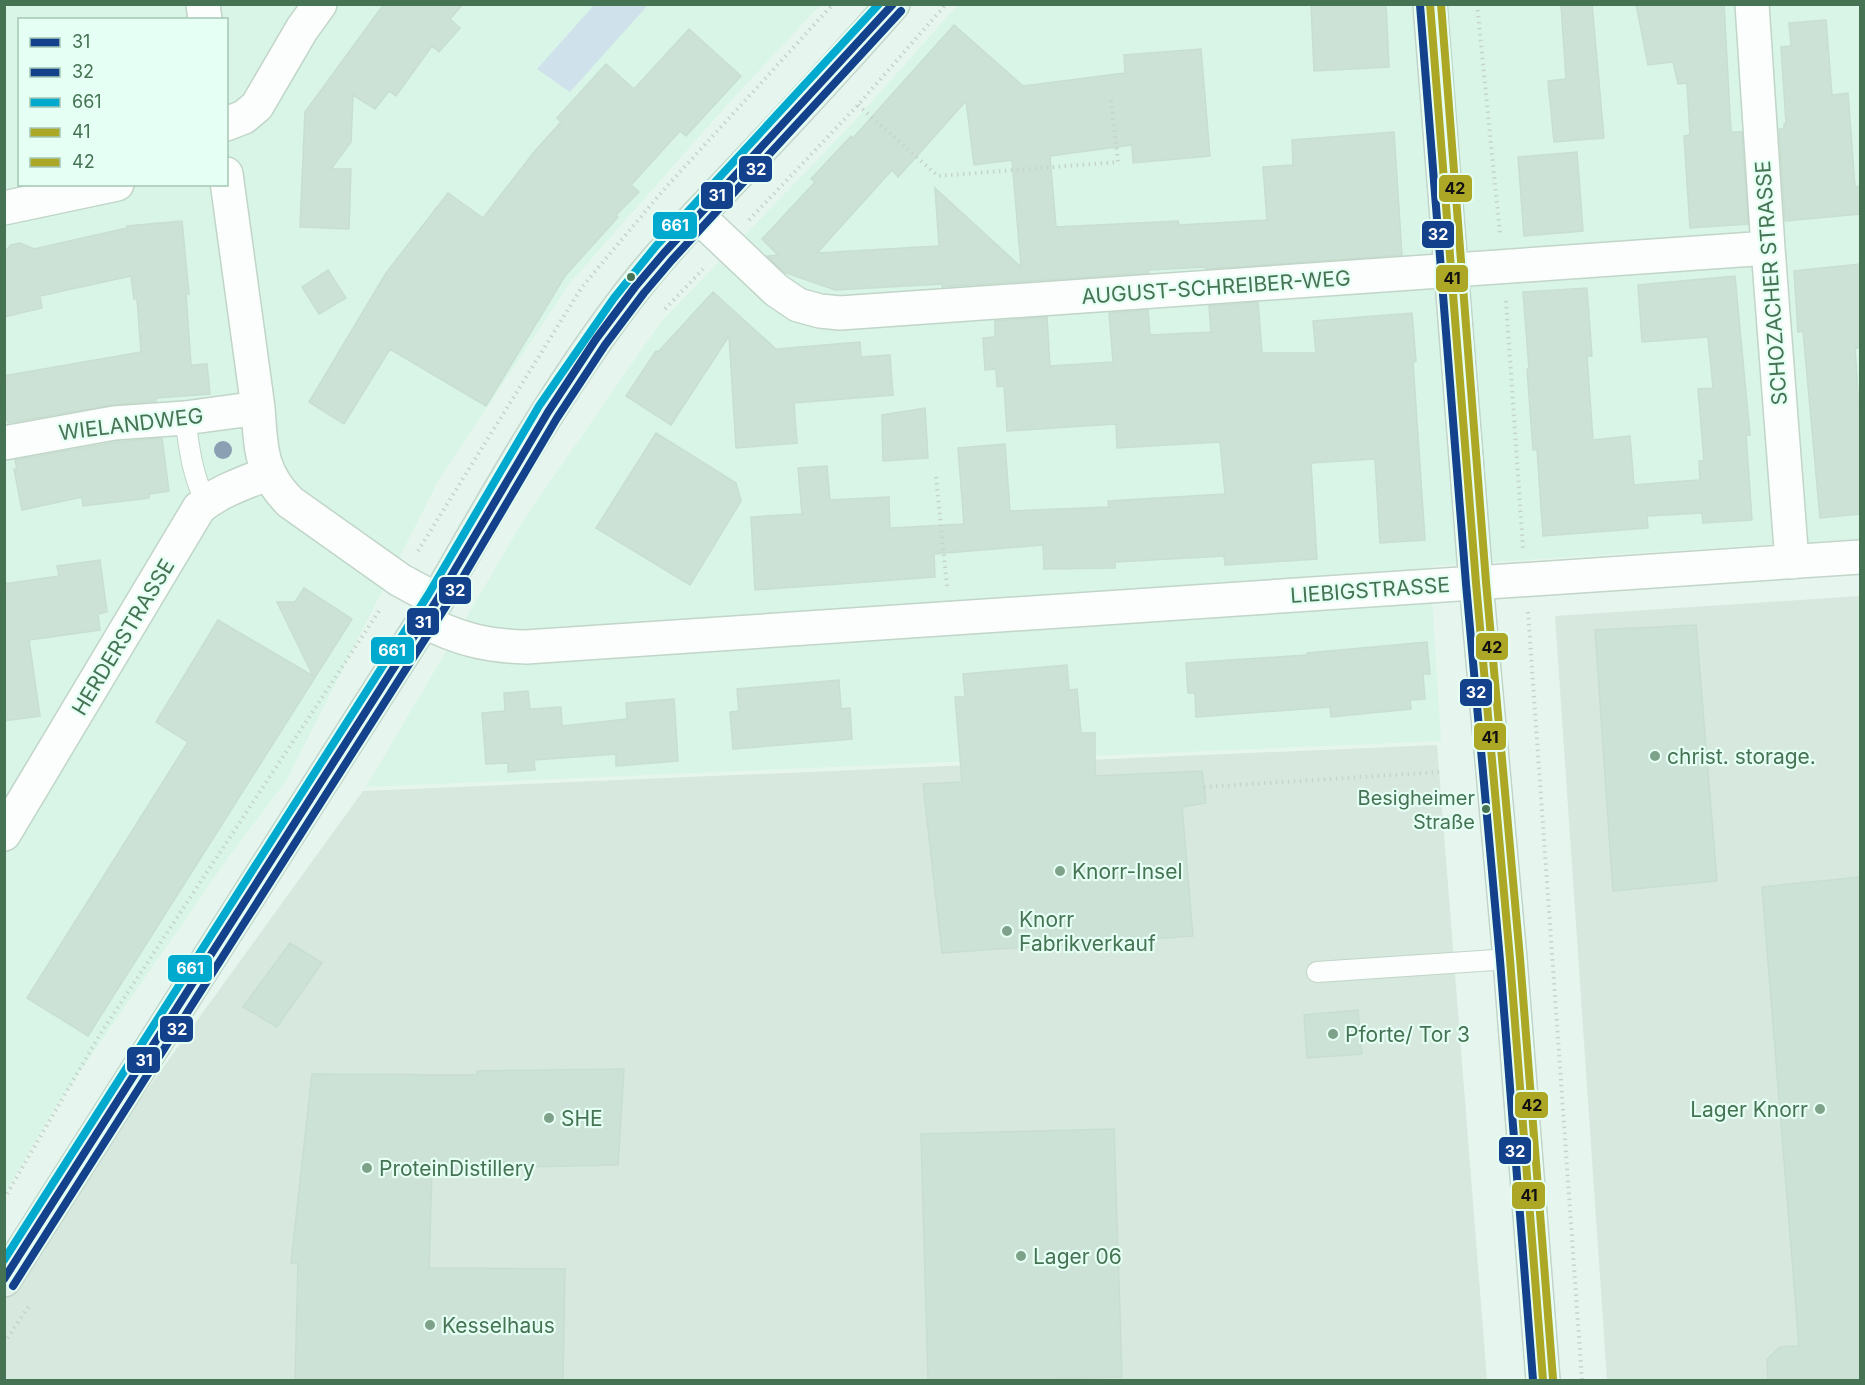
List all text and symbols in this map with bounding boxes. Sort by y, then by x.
legend [18,18,228,186]
text: 31 [72,31,90,52]
text: 32 [72,61,94,82]
text: 661 [72,91,102,112]
text: 41 [72,121,91,142]
text: 42 [72,151,95,172]
line badge: 32 [738,155,773,183]
text: 32 [746,159,766,179]
street label: SCHOZACHER STRASSE [1750,160,1792,406]
line badge: 42 [1438,174,1473,203]
text: 42 [1445,178,1465,198]
line badge: 31 [700,181,734,210]
text: 31 [708,185,726,205]
line badge: 661 [652,211,698,240]
text: 661 [661,215,689,235]
line badge: 32 [1421,220,1455,249]
text: 32 [1428,224,1448,244]
line badge: 41 [1435,264,1469,293]
street label: AUGUST-SCHREIBER-WEG [1081,265,1351,309]
text: 41 [1443,268,1461,288]
unlabelled marker [625,271,637,283]
street label: WIELANDWEG [57,403,205,445]
street label: HERDERSTRASSE [67,554,179,720]
street label: LIEBIGSTRASSE [1289,572,1451,608]
line badge: 32 [438,576,472,605]
text: 32 [445,580,465,600]
line badge: 31 [406,607,440,636]
text: 31 [414,612,432,632]
line badge: 42 [1475,632,1509,661]
line badge: 661 [370,636,415,665]
text: 42 [1482,637,1502,657]
text: 661 [378,640,406,660]
line badge: 32 [1459,678,1493,707]
text: 32 [1466,682,1486,702]
line badge: 41 [1473,722,1507,751]
text: 41 [1481,727,1499,747]
place label: christ. storage. [1667,744,1816,769]
marker: christ. storage. [1648,749,1662,763]
place label: Besigheimer Straße [1358,786,1475,834]
marker: Besigheimer Straße [1480,803,1492,815]
place label: Knorr-Insel [1072,859,1183,884]
marker: Knorr-Insel [1053,864,1067,878]
place label: Knorr Fabrikverkauf [1019,907,1156,956]
marker: Knorr Fabrikverkauf [1000,924,1014,938]
line badge: 661 [167,954,213,983]
text: 661 [176,958,204,978]
line badge: 32 [159,1015,194,1043]
text: 32 [167,1019,187,1039]
place label: Pforte/ Tor 3 [1345,1022,1470,1047]
marker: Pforte/ Tor 3 [1326,1027,1340,1041]
line badge: 31 [126,1046,161,1074]
text: 31 [135,1050,153,1070]
line badge: 42 [1514,1091,1549,1119]
text: 42 [1522,1095,1542,1115]
place label: Lager Knorr [1690,1097,1808,1122]
marker: Lager Knorr [1813,1102,1827,1116]
place label: SHE [561,1106,603,1131]
marker: SHE [542,1111,556,1125]
line badge: 32 [1498,1136,1532,1165]
text: 32 [1505,1141,1525,1161]
place label: ProteinDistillery [379,1156,535,1181]
marker: ProteinDistillery [360,1161,374,1175]
line badge: 41 [1511,1181,1546,1210]
text: 41 [1520,1185,1538,1205]
place label: Lager 06 [1033,1244,1122,1269]
marker: Lager 06 [1014,1249,1028,1263]
place label: Kesselhaus [442,1313,555,1338]
marker: Kesselhaus [423,1318,437,1332]

